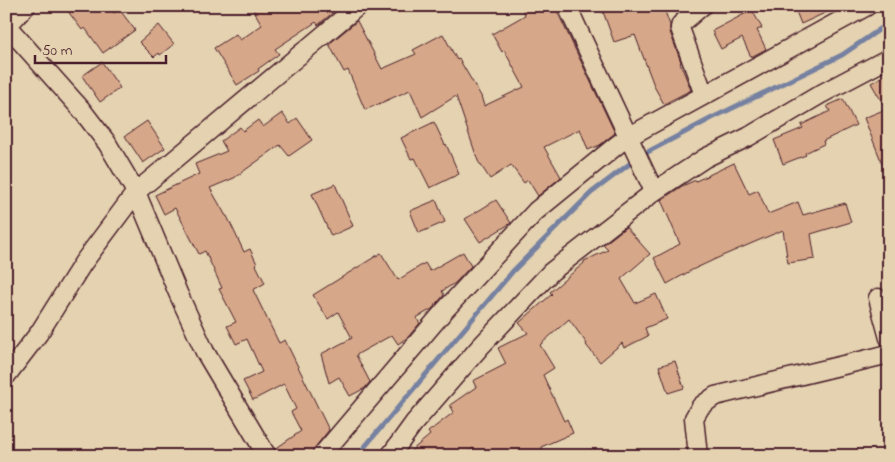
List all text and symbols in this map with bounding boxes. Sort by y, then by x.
scale bar [35,32,166,64]
text: 50 m [42,40,73,62]

